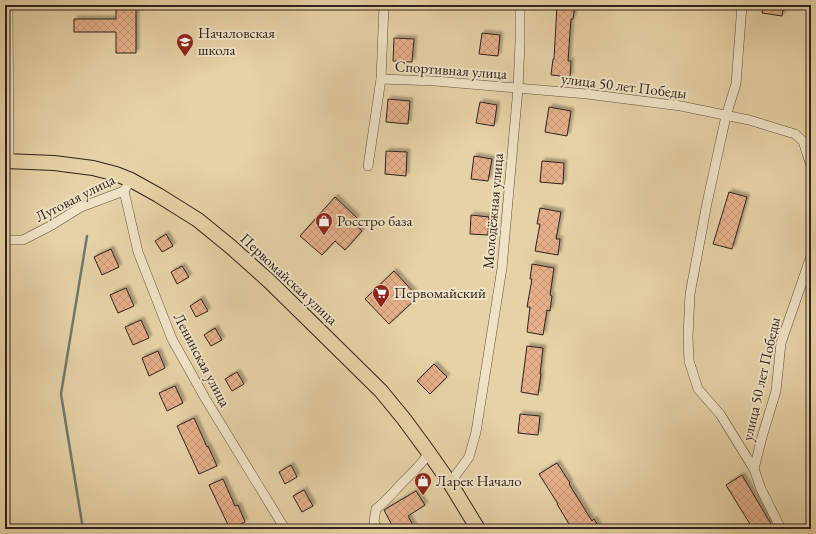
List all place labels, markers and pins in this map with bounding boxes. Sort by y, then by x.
place label: Началовская школа [198,23,275,59]
school or university icon: Началовская школа [175,32,195,57]
shop icon: Росстро база [314,211,334,236]
place label: Росстро база [337,211,413,230]
supermarket icon: Первомайский [371,283,391,308]
place label: Первомайский [394,283,486,302]
shop icon: Ларек Начало [413,471,433,496]
place label: Ларек Начало [436,471,522,490]

